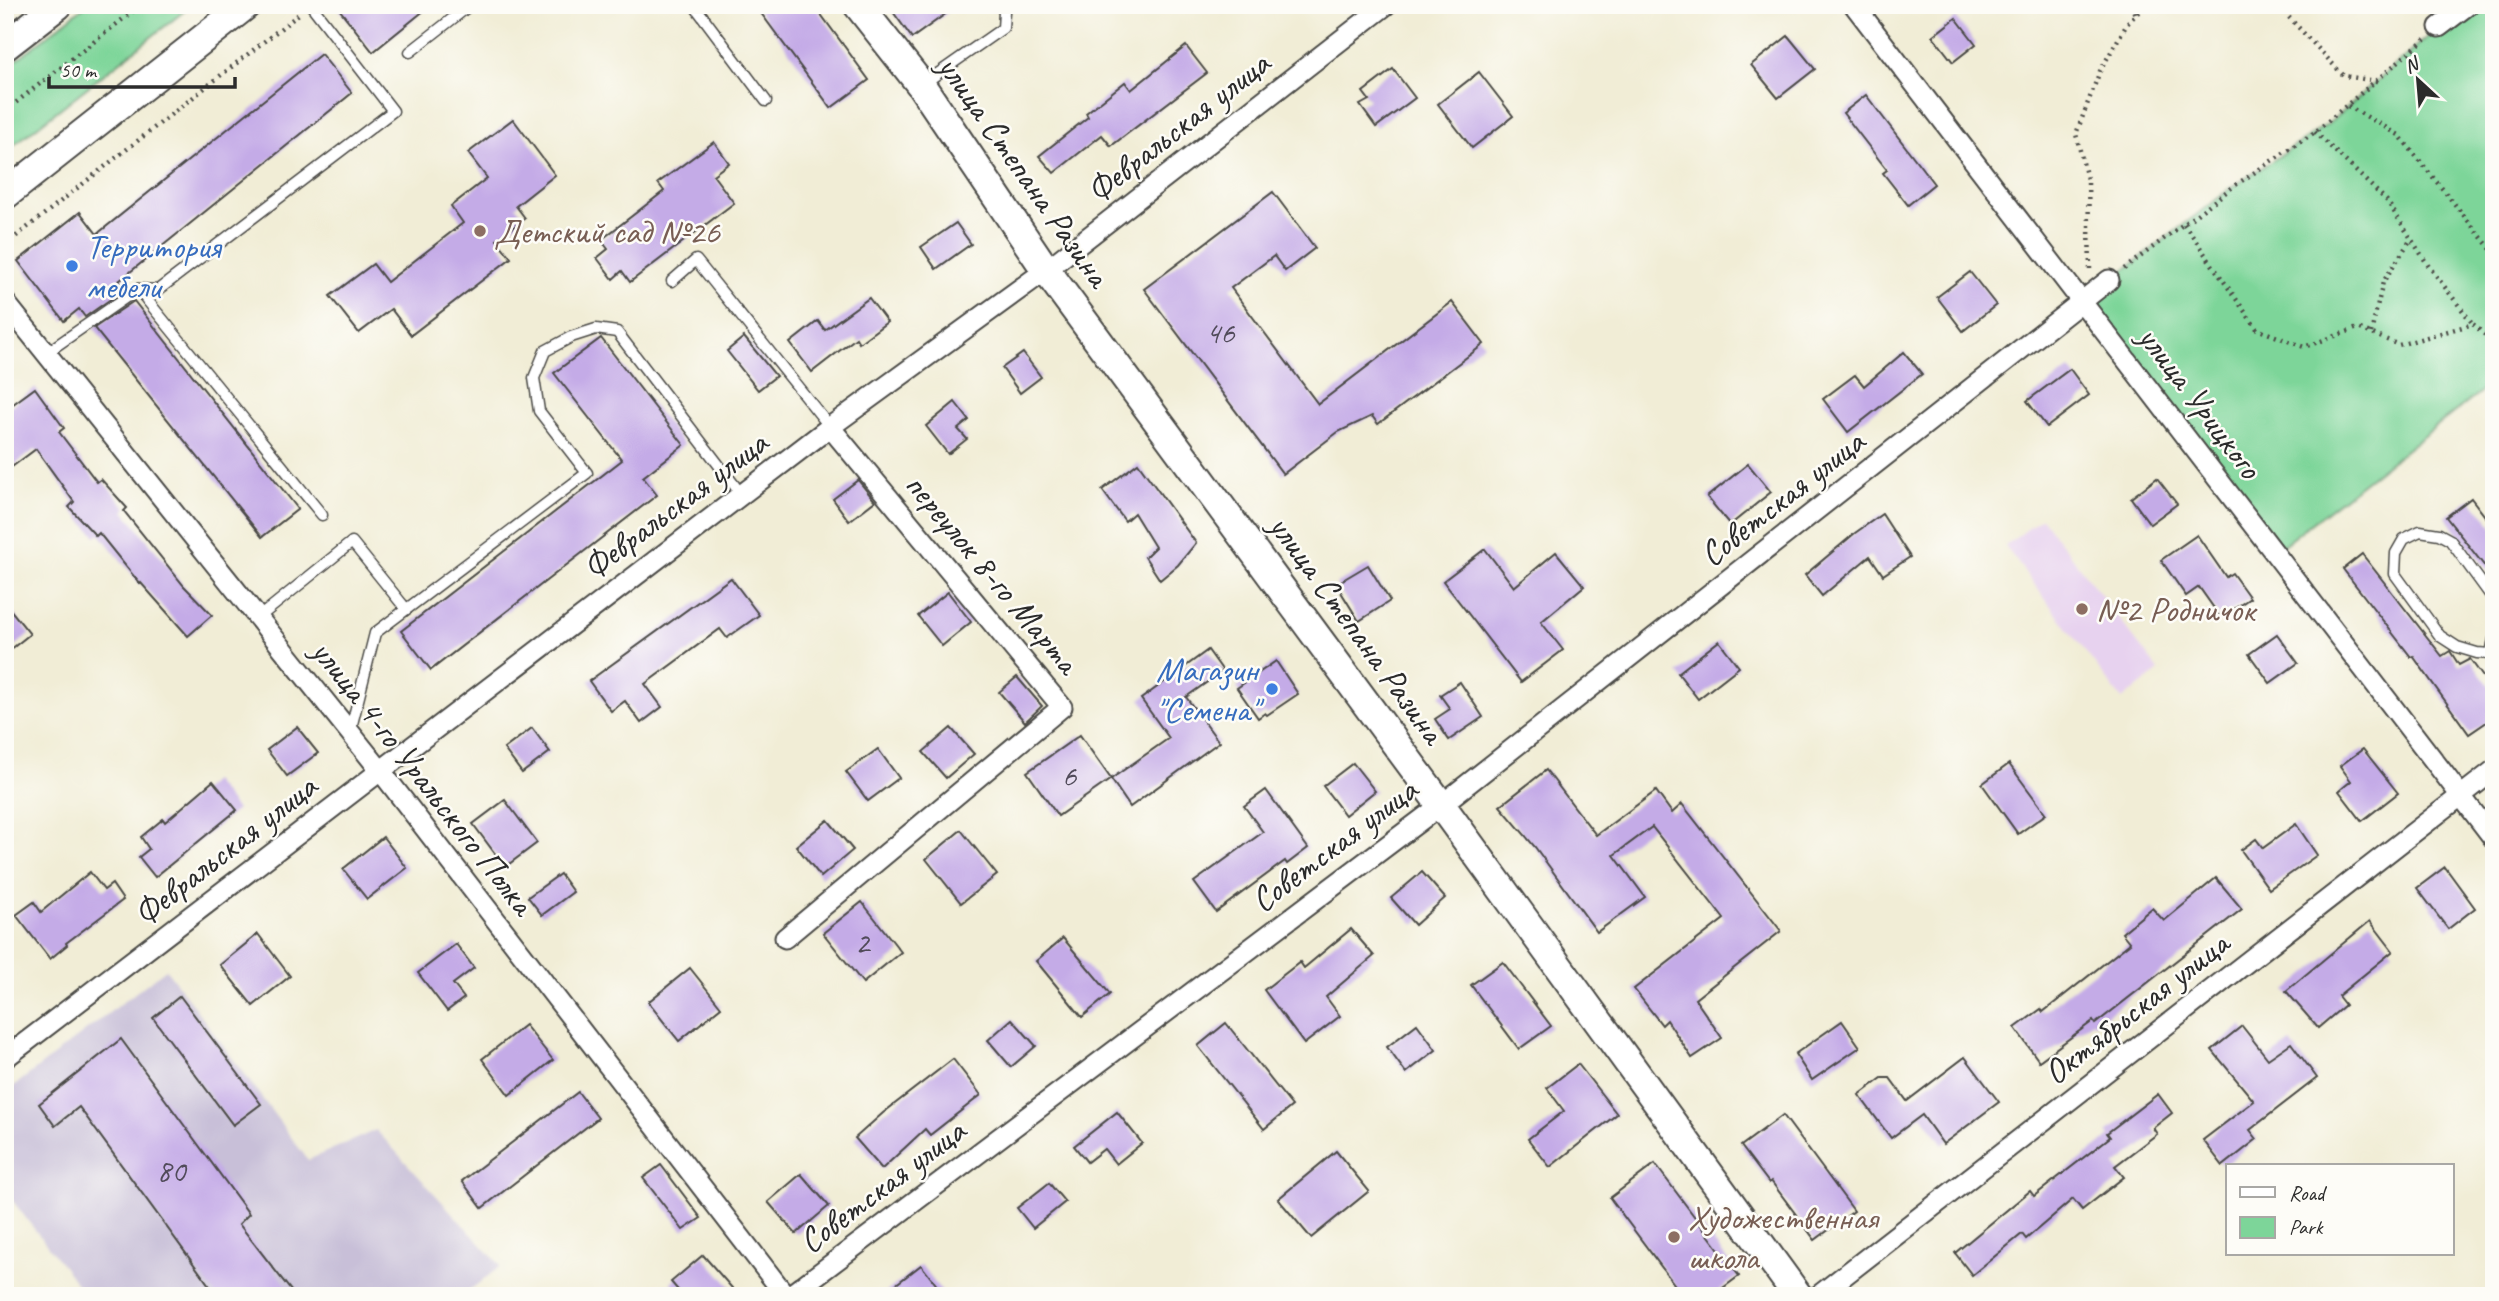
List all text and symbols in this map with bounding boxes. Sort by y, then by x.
street label: Февральская улица [1077,40,1281,213]
street label: улица Степана Разина [926,45,1122,298]
scale bar [49,46,234,90]
north arrow [2384,46,2454,116]
text: N [2400,51,2424,79]
text: 50 m [60,57,98,83]
place label: Детский сад №26 [494,209,721,254]
marker: Детский сад №26 [472,223,488,239]
place label: Территория мебели [86,224,222,309]
marker: Территория мебели [64,258,80,274]
house number: 46 [1206,312,1236,353]
street label: улица Урицкого [2127,315,2273,489]
street label: Советская улица [1690,418,1876,577]
street label: Февральская улица [573,419,779,589]
street label: переулок 8-го Марта [895,463,1091,685]
street label: улица Степана Разина [1258,504,1457,755]
place label: №2 Родничок [2096,587,2258,632]
marker: №2 Родничок [2074,601,2090,617]
street label: улица 4-го Уральского Полка [300,629,546,926]
place label: Магазин "Семена" [1155,647,1265,732]
marker: Магазин "Семена" [1264,681,1280,697]
house number: 6 [1062,755,1078,796]
street label: Февральская улица [124,763,328,936]
street label: Советская улица [1242,766,1429,922]
street label: Октябрьская улица [2034,920,2240,1095]
house number: 2 [855,922,872,963]
street label: Советская улица [790,1107,977,1263]
house number: 80 [157,1150,188,1191]
legend [2226,1164,2454,1256]
text: Road [2289,1180,2328,1206]
place label: Художественная школа [1688,1195,1881,1280]
text: Park [2289,1214,2324,1240]
marker: Художественная школа [1666,1229,1682,1245]

